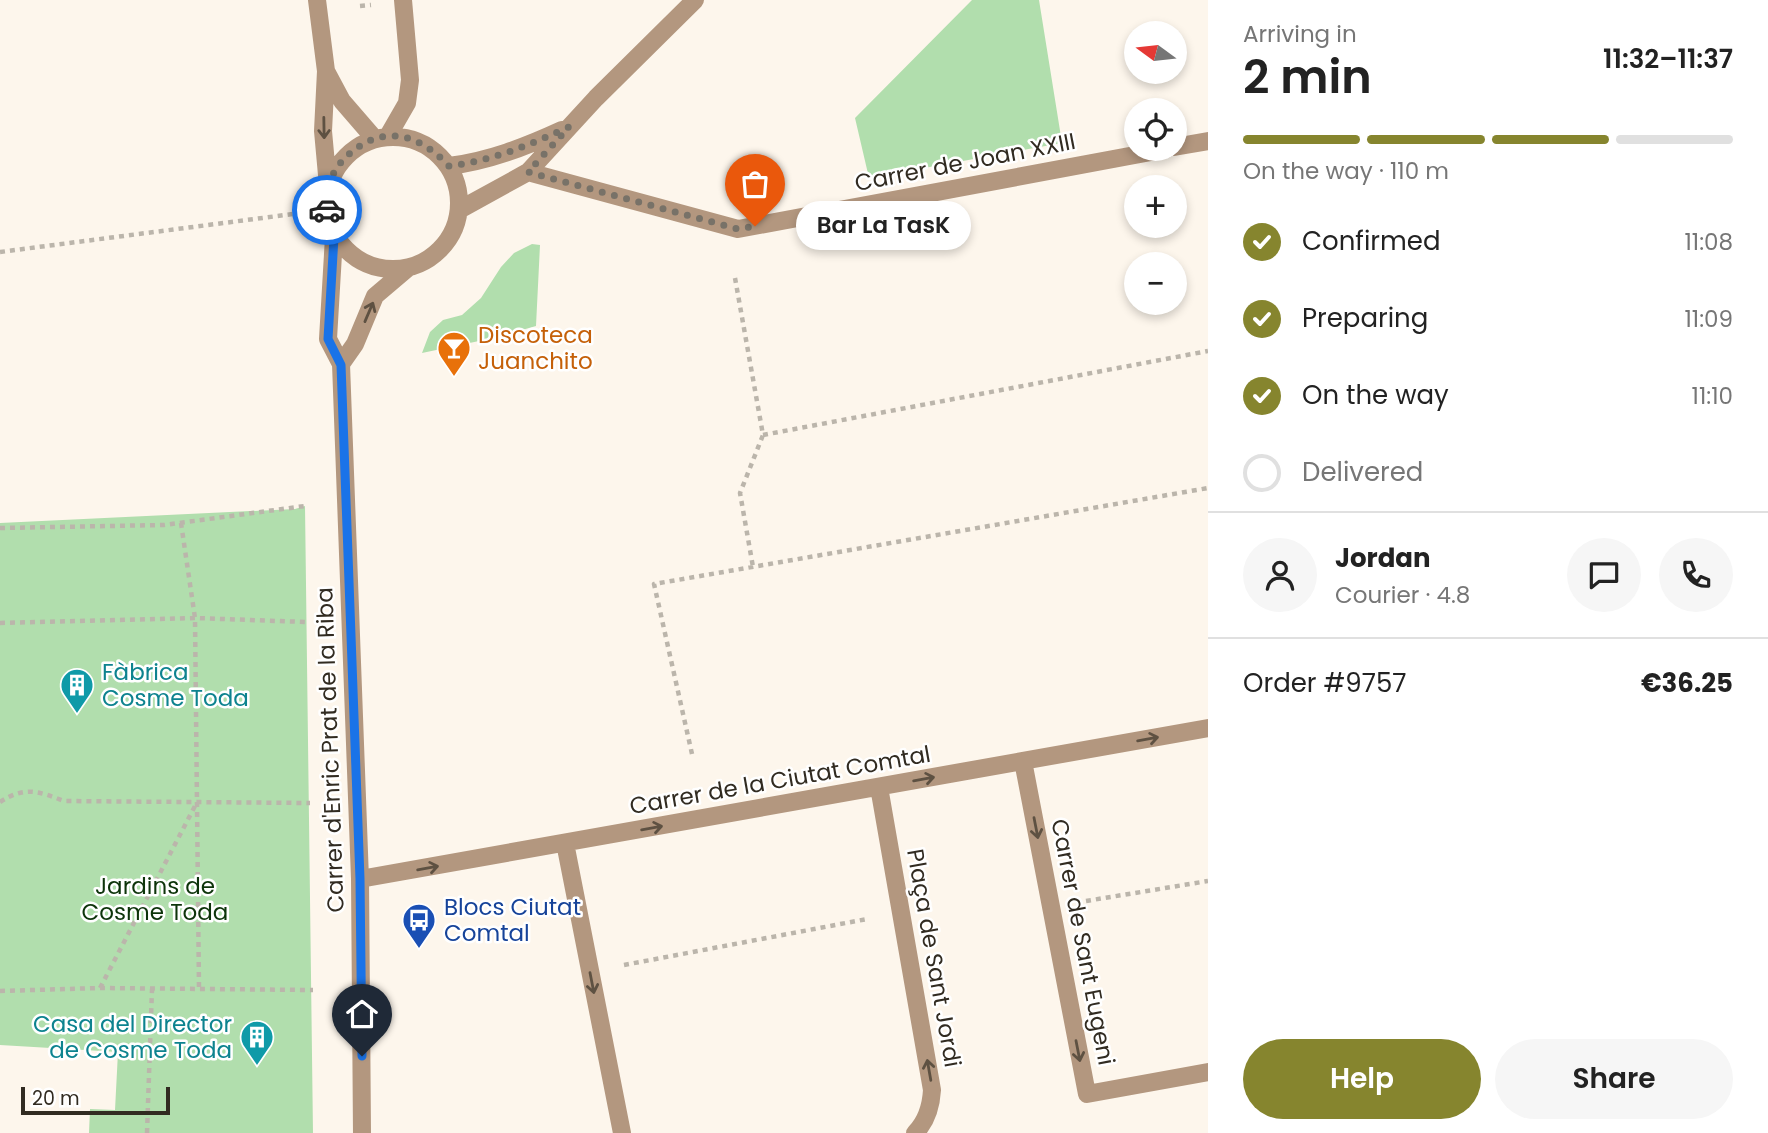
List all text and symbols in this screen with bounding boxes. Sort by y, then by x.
text: Arriving in [1243,18,1357,50]
north arrow [1124,21,1186,84]
map controls [1124,21,1187,315]
text: 11:32–11:37 [1603,41,1733,77]
text: 2 min [1243,45,1372,109]
button: locate [1124,98,1187,161]
one-way arrow [317,117,331,140]
street label: Carrer de Joan XXIII [852,125,1078,199]
pin [725,154,785,226]
text: On the way · 110 m [1243,155,1449,187]
icon: bag [736,165,774,203]
courier [292,175,362,245]
button: + [1124,175,1187,238]
icon: car [308,191,346,229]
callout: Bar La TasK [797,202,972,250]
text: Bar La TasK [817,209,950,241]
icon: check [1243,223,1281,261]
text: Confirmed [1302,223,1440,259]
text: 11:08 [1684,226,1733,258]
button: − [1124,252,1187,315]
icon: check [1243,300,1281,338]
text: Preparing [1302,300,1428,336]
one-way arrow [363,302,376,323]
text: 11:09 [1684,303,1733,335]
place label: Discoteca Juanchito [478,319,593,377]
bar icon: Discoteca Juanchito [435,329,473,378]
icon: check [1243,377,1281,415]
text: On the way [1302,377,1449,413]
text: 11:10 [1692,380,1733,412]
text: Delivered [1302,454,1423,490]
button: person [1243,538,1317,612]
button: chat [1567,538,1641,612]
button: phone [1659,538,1733,612]
text: Jordan [1335,540,1431,576]
text: Courier · 4.8 [1335,579,1470,611]
street label: Carrer d'Enric Prat de la Riba [308,587,352,913]
place label: Fàbrica Cosme Toda [102,656,249,714]
text: Order #9757 [1243,665,1406,701]
text: €36.25 [1641,665,1733,701]
building icon: Fàbrica Cosme Toda [58,666,96,715]
one-way arrow [1136,731,1159,745]
street label: Carrer de la Ciutat Comtal [627,738,933,822]
one-way arrow [912,772,935,785]
one-way arrow [1029,816,1043,839]
street label: Carrer de Sant Eugeni [1043,816,1123,1068]
one-way arrow [640,821,663,834]
street label: Plaça de Sant Jordi [899,846,969,1070]
one-way arrow [416,861,439,875]
park label: Jardins de Cosme Toda [82,870,228,928]
place label: Blocs Ciutat Comtal [444,891,581,949]
bus stop icon: Blocs Ciutat Comtal [400,901,438,950]
one-way arrow [586,971,600,994]
pin [332,984,392,1056]
icon: home [343,995,381,1033]
place label: Casa del Director de Cosme Toda [33,1008,232,1066]
building icon: Casa del Director de Cosme Toda [238,1018,276,1067]
one-way arrow [1072,1039,1086,1062]
button: Help [1243,1039,1481,1119]
button: Share [1495,1039,1733,1119]
one-way arrow [922,1059,935,1082]
scale bar [21,1084,170,1116]
text: 20 m [32,1085,80,1112]

